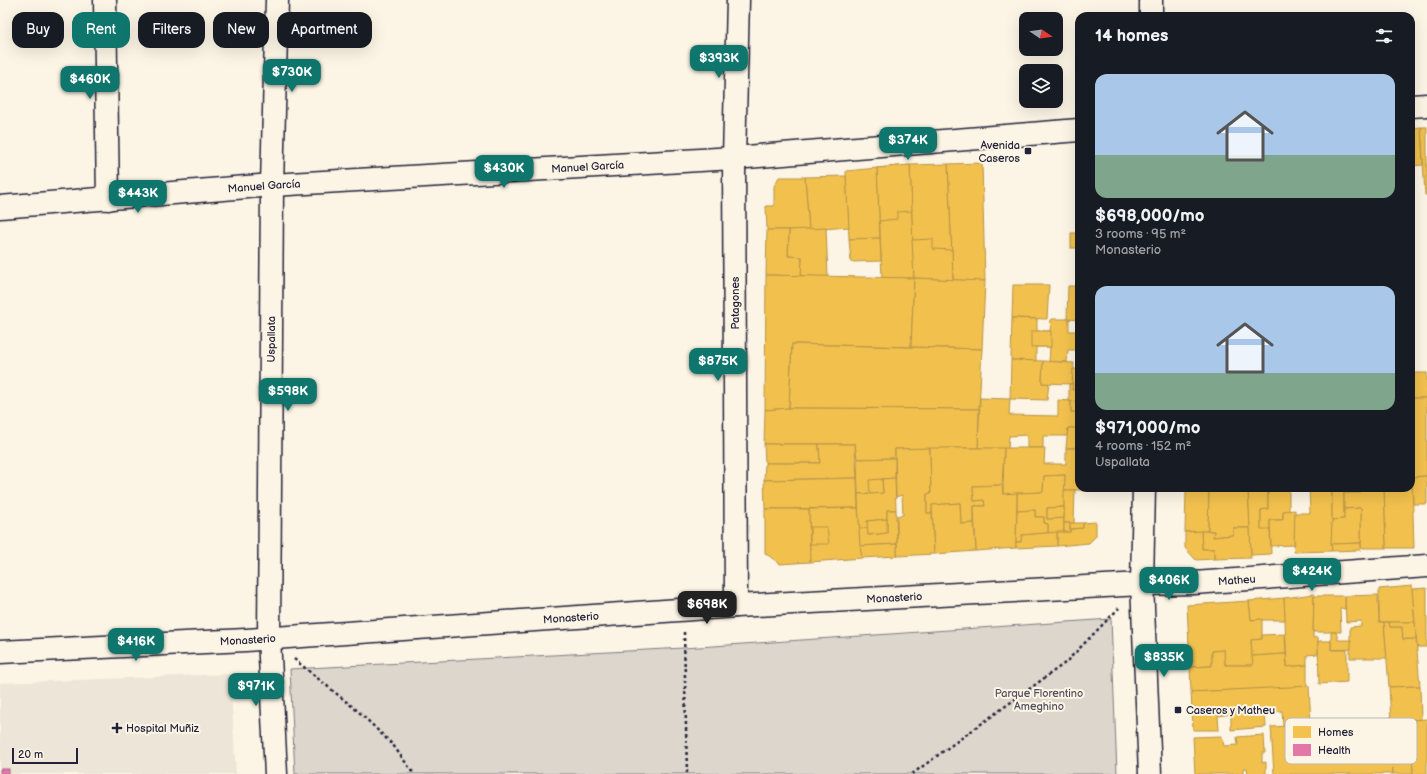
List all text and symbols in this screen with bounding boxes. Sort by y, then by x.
chip: Buy [12,12,64,48]
chip: Rent [72,12,130,48]
chip: Filters [138,12,205,48]
chip: New [213,12,269,48]
chip: Apartment [277,12,372,48]
north arrow [1019,12,1063,56]
map controls [1019,12,1063,108]
icon: filters [1373,25,1395,47]
text: 14 homes [1095,26,1168,46]
pin: $393K [691,45,747,79]
text: $393K [699,50,739,66]
pin: $730K [264,59,320,93]
text: $730K [272,64,312,80]
button: layers [1019,64,1063,108]
pin: $460K [62,66,118,100]
text: $460K [69,71,111,87]
icon: home [1209,100,1281,172]
pin: $374K [880,127,936,161]
text: $374K [888,132,928,148]
place label: Avenida Caseros [979,139,1021,165]
marker: Avenida Caseros [1023,146,1033,156]
pin: $430K [476,155,532,189]
street label: Manuel García [551,158,624,175]
text: $430K [484,160,524,176]
street label: Manuel García [227,177,301,195]
pin: $443K [110,180,166,214]
text: $443K [118,185,158,201]
text: $698,000/mo [1095,206,1204,226]
text: 3 rooms · 95 m² [1095,226,1186,242]
text: Monasterio [1095,242,1161,258]
street label: Patagones [729,276,742,329]
icon: home [1209,312,1281,384]
street label: Uspallata [264,316,278,362]
pin: $875K [690,348,746,382]
text: $875K [698,353,738,369]
pin: $598K [260,378,316,412]
text: $598K [268,383,308,399]
text: $971,000/mo [1095,418,1200,438]
text: 4 rooms · 152 m² [1095,438,1191,454]
text: Uspallata [1095,454,1150,470]
pin: $424K [1284,558,1340,592]
text: $424K [1292,563,1332,579]
pin: $406K [1141,567,1197,601]
text: $406K [1148,572,1190,588]
street label: Matheu [1217,572,1256,588]
street label: Monasterio [866,589,923,605]
pin: $698K [679,591,735,625]
text: $698K [687,596,727,612]
street label: Monasterio [543,609,599,626]
pin: $416K [108,628,164,662]
street label: Monasterio [219,631,276,648]
text: $416K [117,633,155,649]
pin: $835K [1136,644,1192,678]
text: $835K [1144,649,1184,665]
pin: $971K [228,673,284,707]
text: $971K [237,678,275,694]
park label: Parque Florentino Ameghino [995,687,1083,713]
place label: Caseros y Matheu [1186,704,1275,717]
marker: Caseros y Matheu [1173,705,1183,715]
legend [1285,718,1417,764]
marker: Hospital Muñiz [111,722,123,734]
place label: Hospital Muñiz [126,722,200,735]
text: Homes [1318,726,1354,739]
text: Health [1318,744,1351,757]
scale bar [12,746,78,765]
text: 20 m [18,748,43,761]

